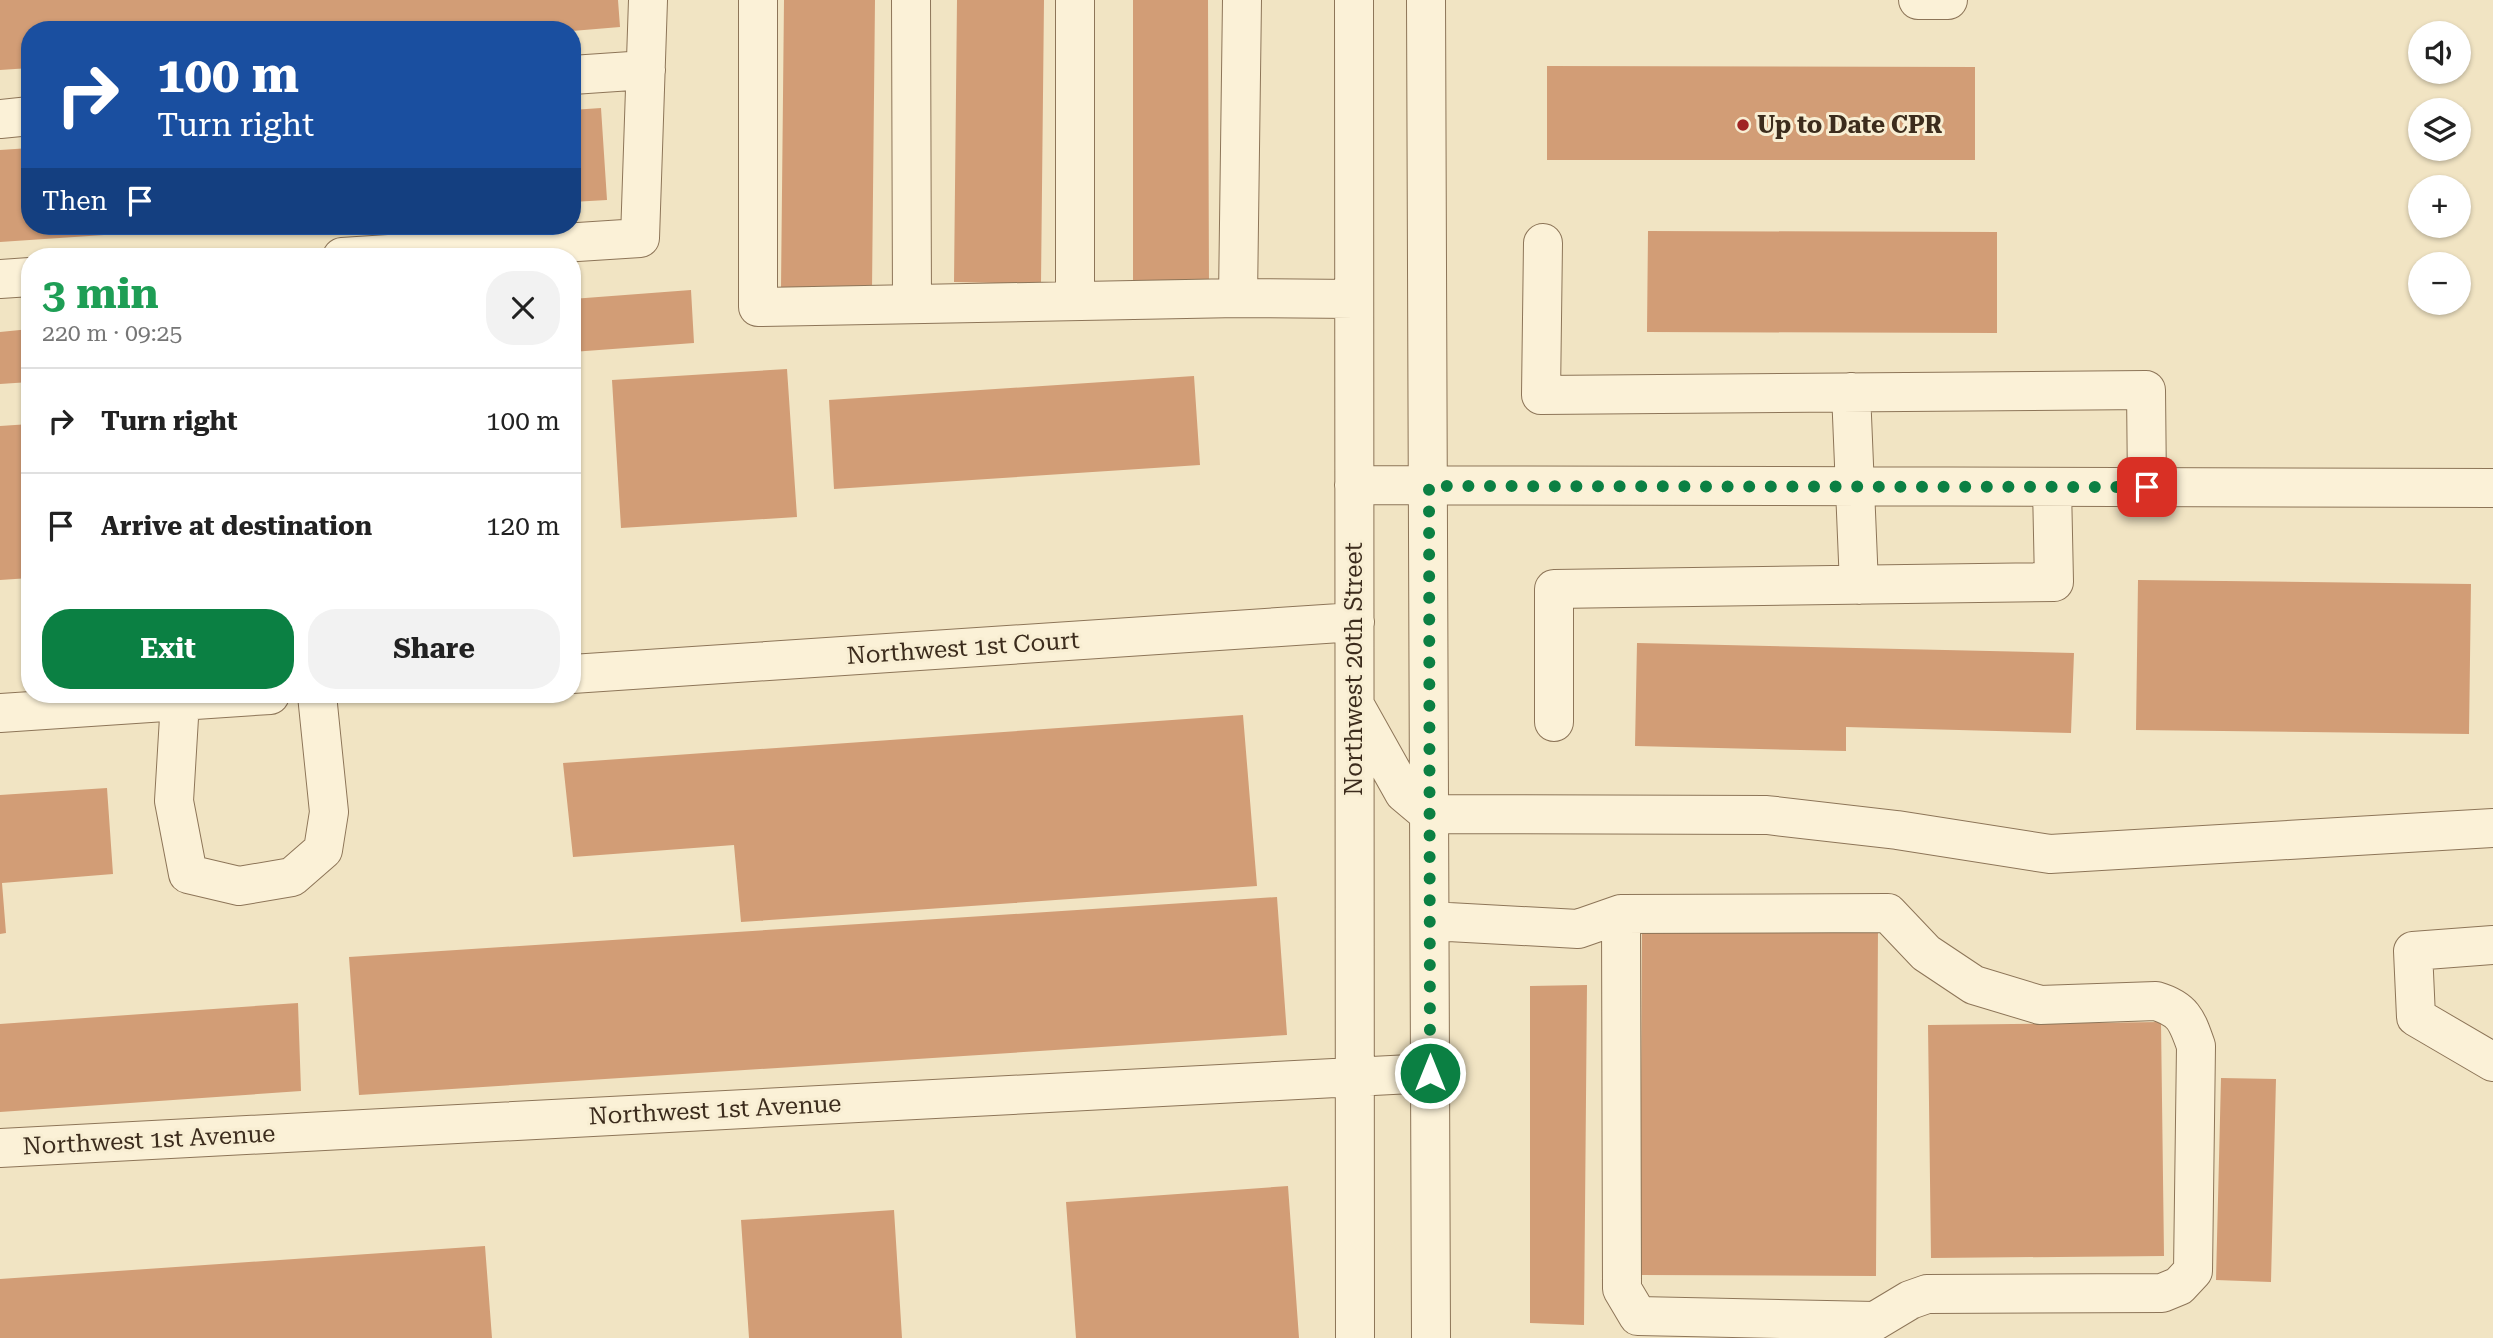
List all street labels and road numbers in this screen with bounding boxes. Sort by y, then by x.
street label: Northwest 20th Street [1340,542,1368,796]
street label: Northwest 1st Court [846,626,1080,670]
street label: Northwest 1st Avenue [588,1089,842,1131]
street label: Northwest 1st Avenue [22,1119,276,1161]

